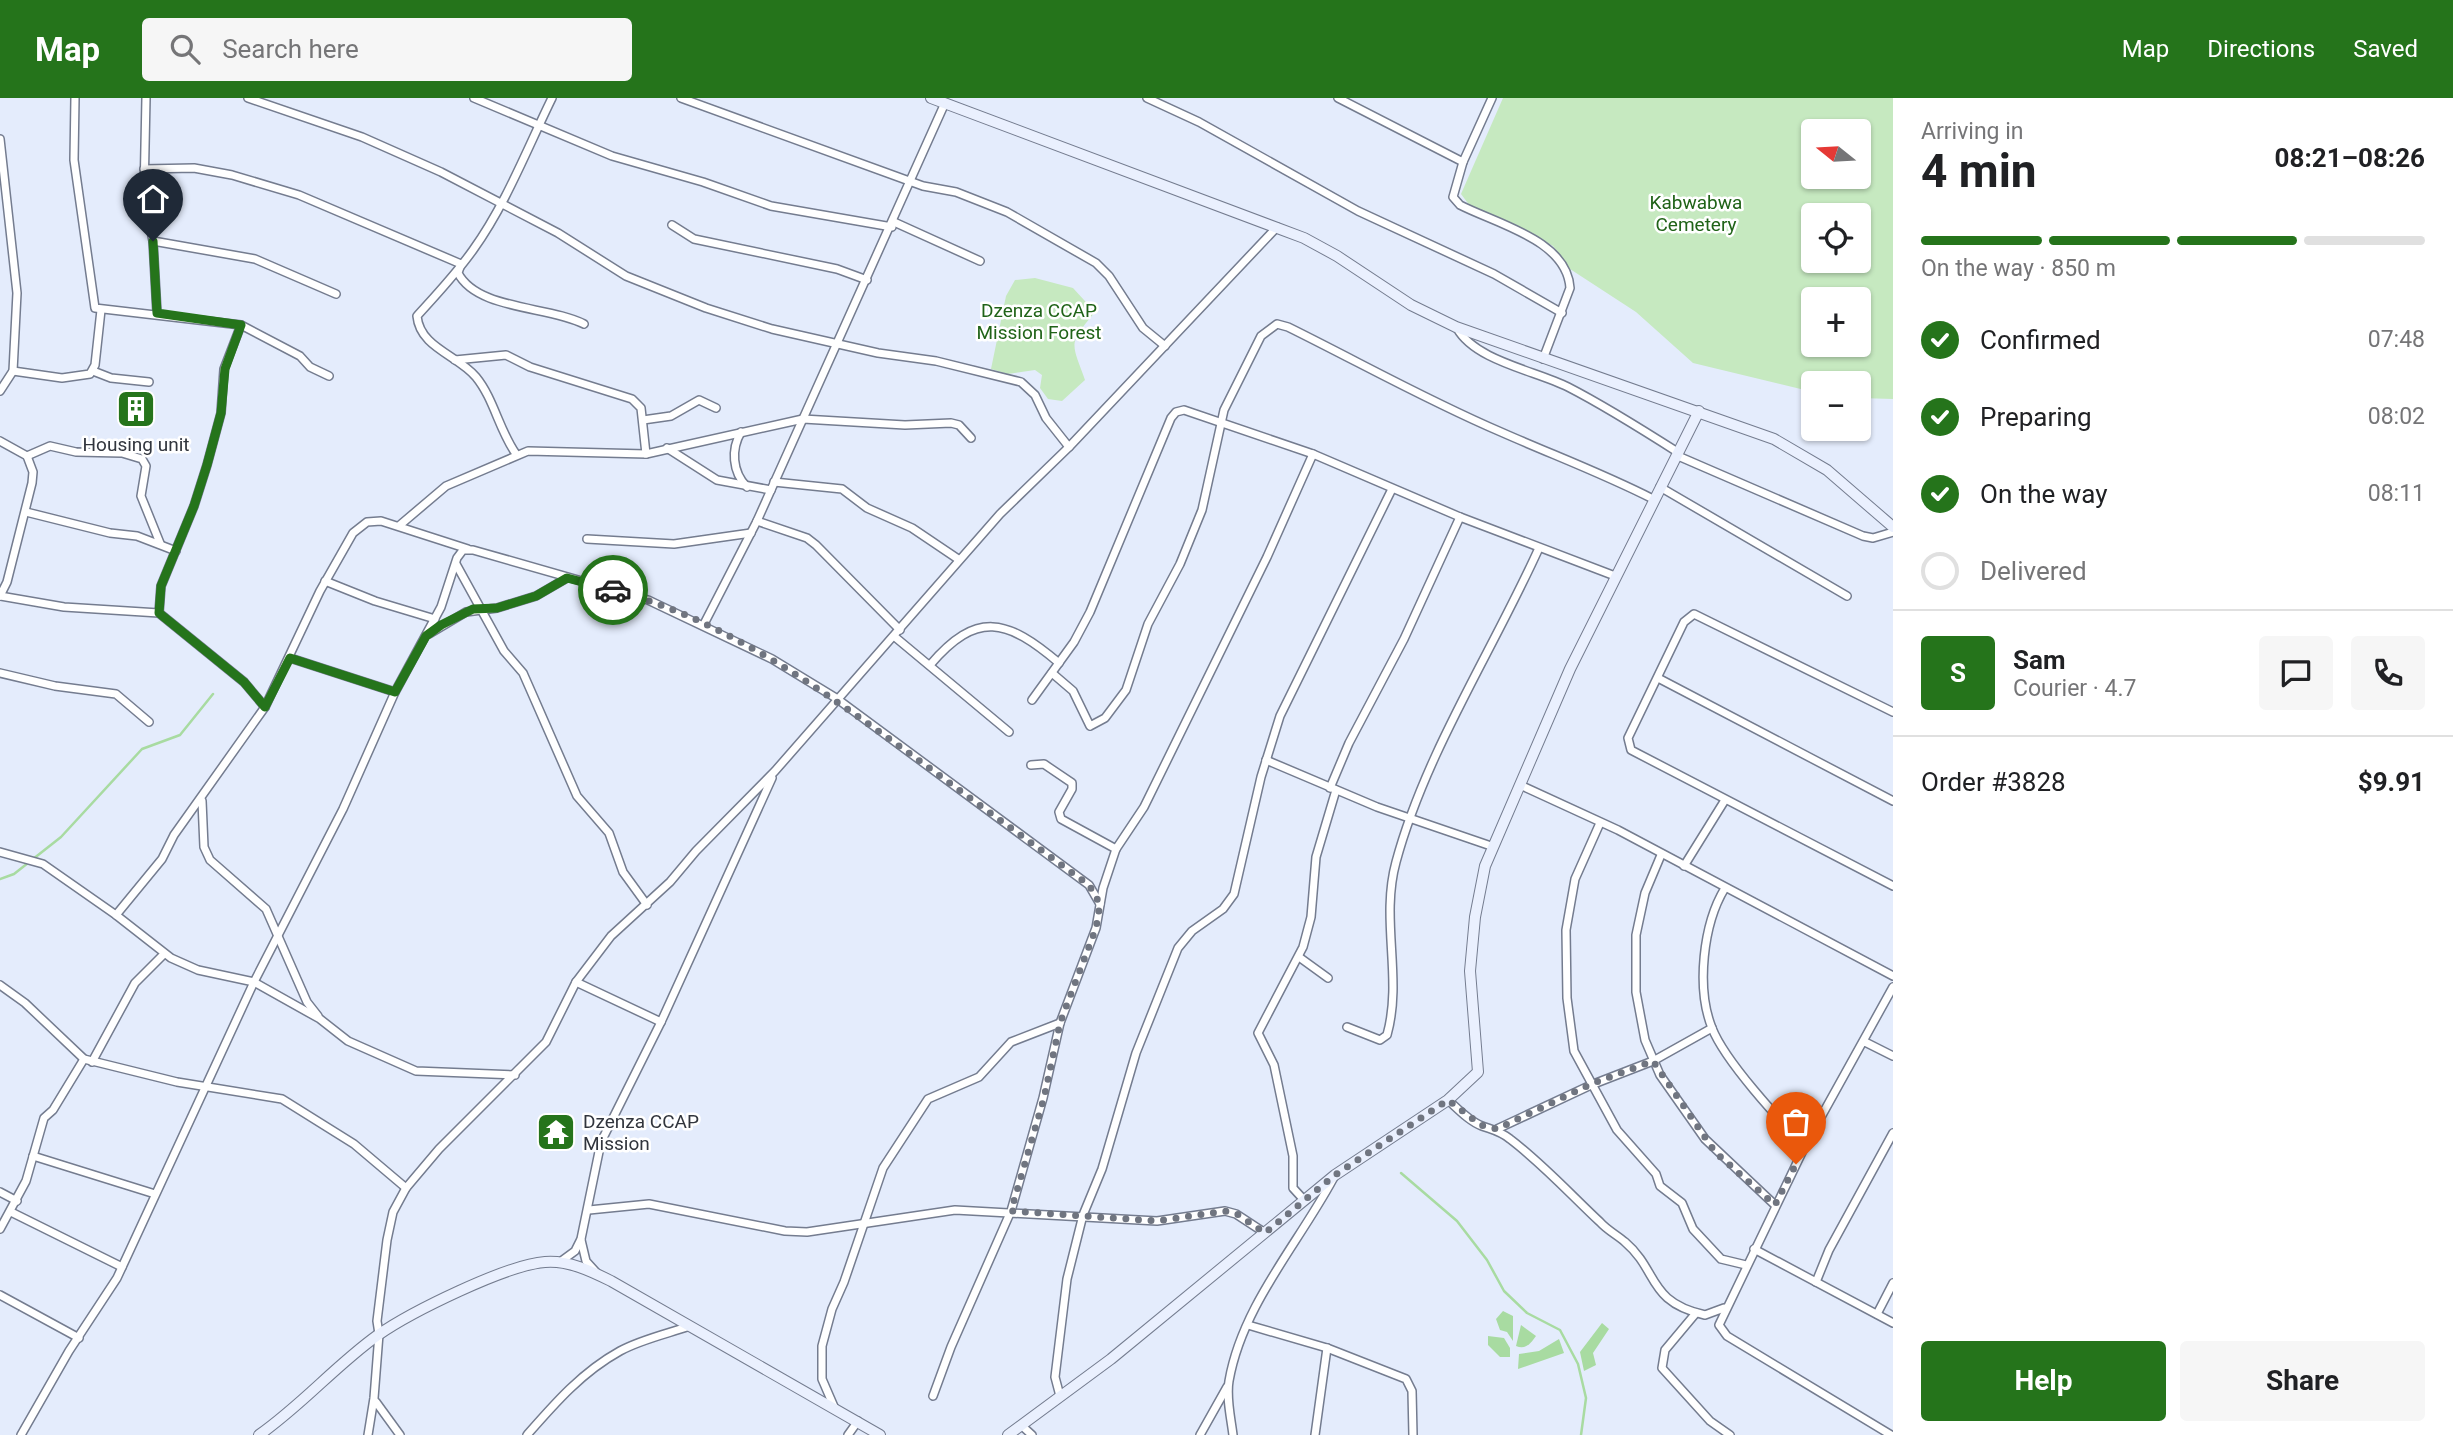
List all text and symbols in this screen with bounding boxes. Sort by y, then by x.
search box [142,18,632,81]
text: Map [35,30,100,69]
icon: search [166,30,204,68]
text: Search here [222,34,359,64]
text: Map [2122,35,2169,63]
text: Directions [2207,35,2315,63]
text: Saved [2353,35,2418,63]
text: Arriving in [1921,118,2024,145]
north arrow [1801,119,1871,189]
map controls [1801,119,1871,441]
text: 08:21–08:26 [2275,143,2425,173]
text: 4 min [1921,144,2037,198]
pin [123,169,183,241]
icon: home [134,180,172,218]
park label: Kabwabwa Cemetery [1650,191,1742,236]
button: locate [1801,203,1871,273]
text: On the way · 850 m [1921,255,2116,282]
button: + [1801,287,1871,357]
park label: Dzenza CCAP Mission Forest [977,299,1101,344]
icon: check [1921,321,1959,359]
text: Confirmed [1980,325,2101,355]
text: 07:48 [2368,326,2425,353]
button: − [1801,371,1871,441]
building icon: Housing unit [115,388,157,430]
icon: check [1921,398,1959,436]
text: Preparing [1980,402,2092,432]
text: 08:02 [2368,403,2425,430]
place label: Housing unit [83,433,189,456]
icon: check [1921,475,1959,513]
text: On the way [1980,479,2108,509]
text: 08:11 [2368,480,2425,507]
courier [578,555,648,625]
text: Delivered [1980,556,2087,586]
icon: car [594,571,632,609]
button: chat [2259,636,2333,710]
button: phone [2351,636,2425,710]
text: Sam [2013,645,2065,675]
text: S [1950,658,1966,688]
text: Courier · 4.7 [2013,675,2136,702]
text: Order #3828 [1921,767,2066,797]
text: $9.91 [2358,767,2425,797]
pin [1766,1092,1826,1164]
icon: bag [1777,1103,1815,1141]
place label: Dzenza CCAP Mission [583,1110,699,1155]
temple icon: Dzenza CCAP Mission [535,1111,577,1153]
button: Help [1921,1341,2166,1421]
button: Share [2180,1341,2425,1421]

